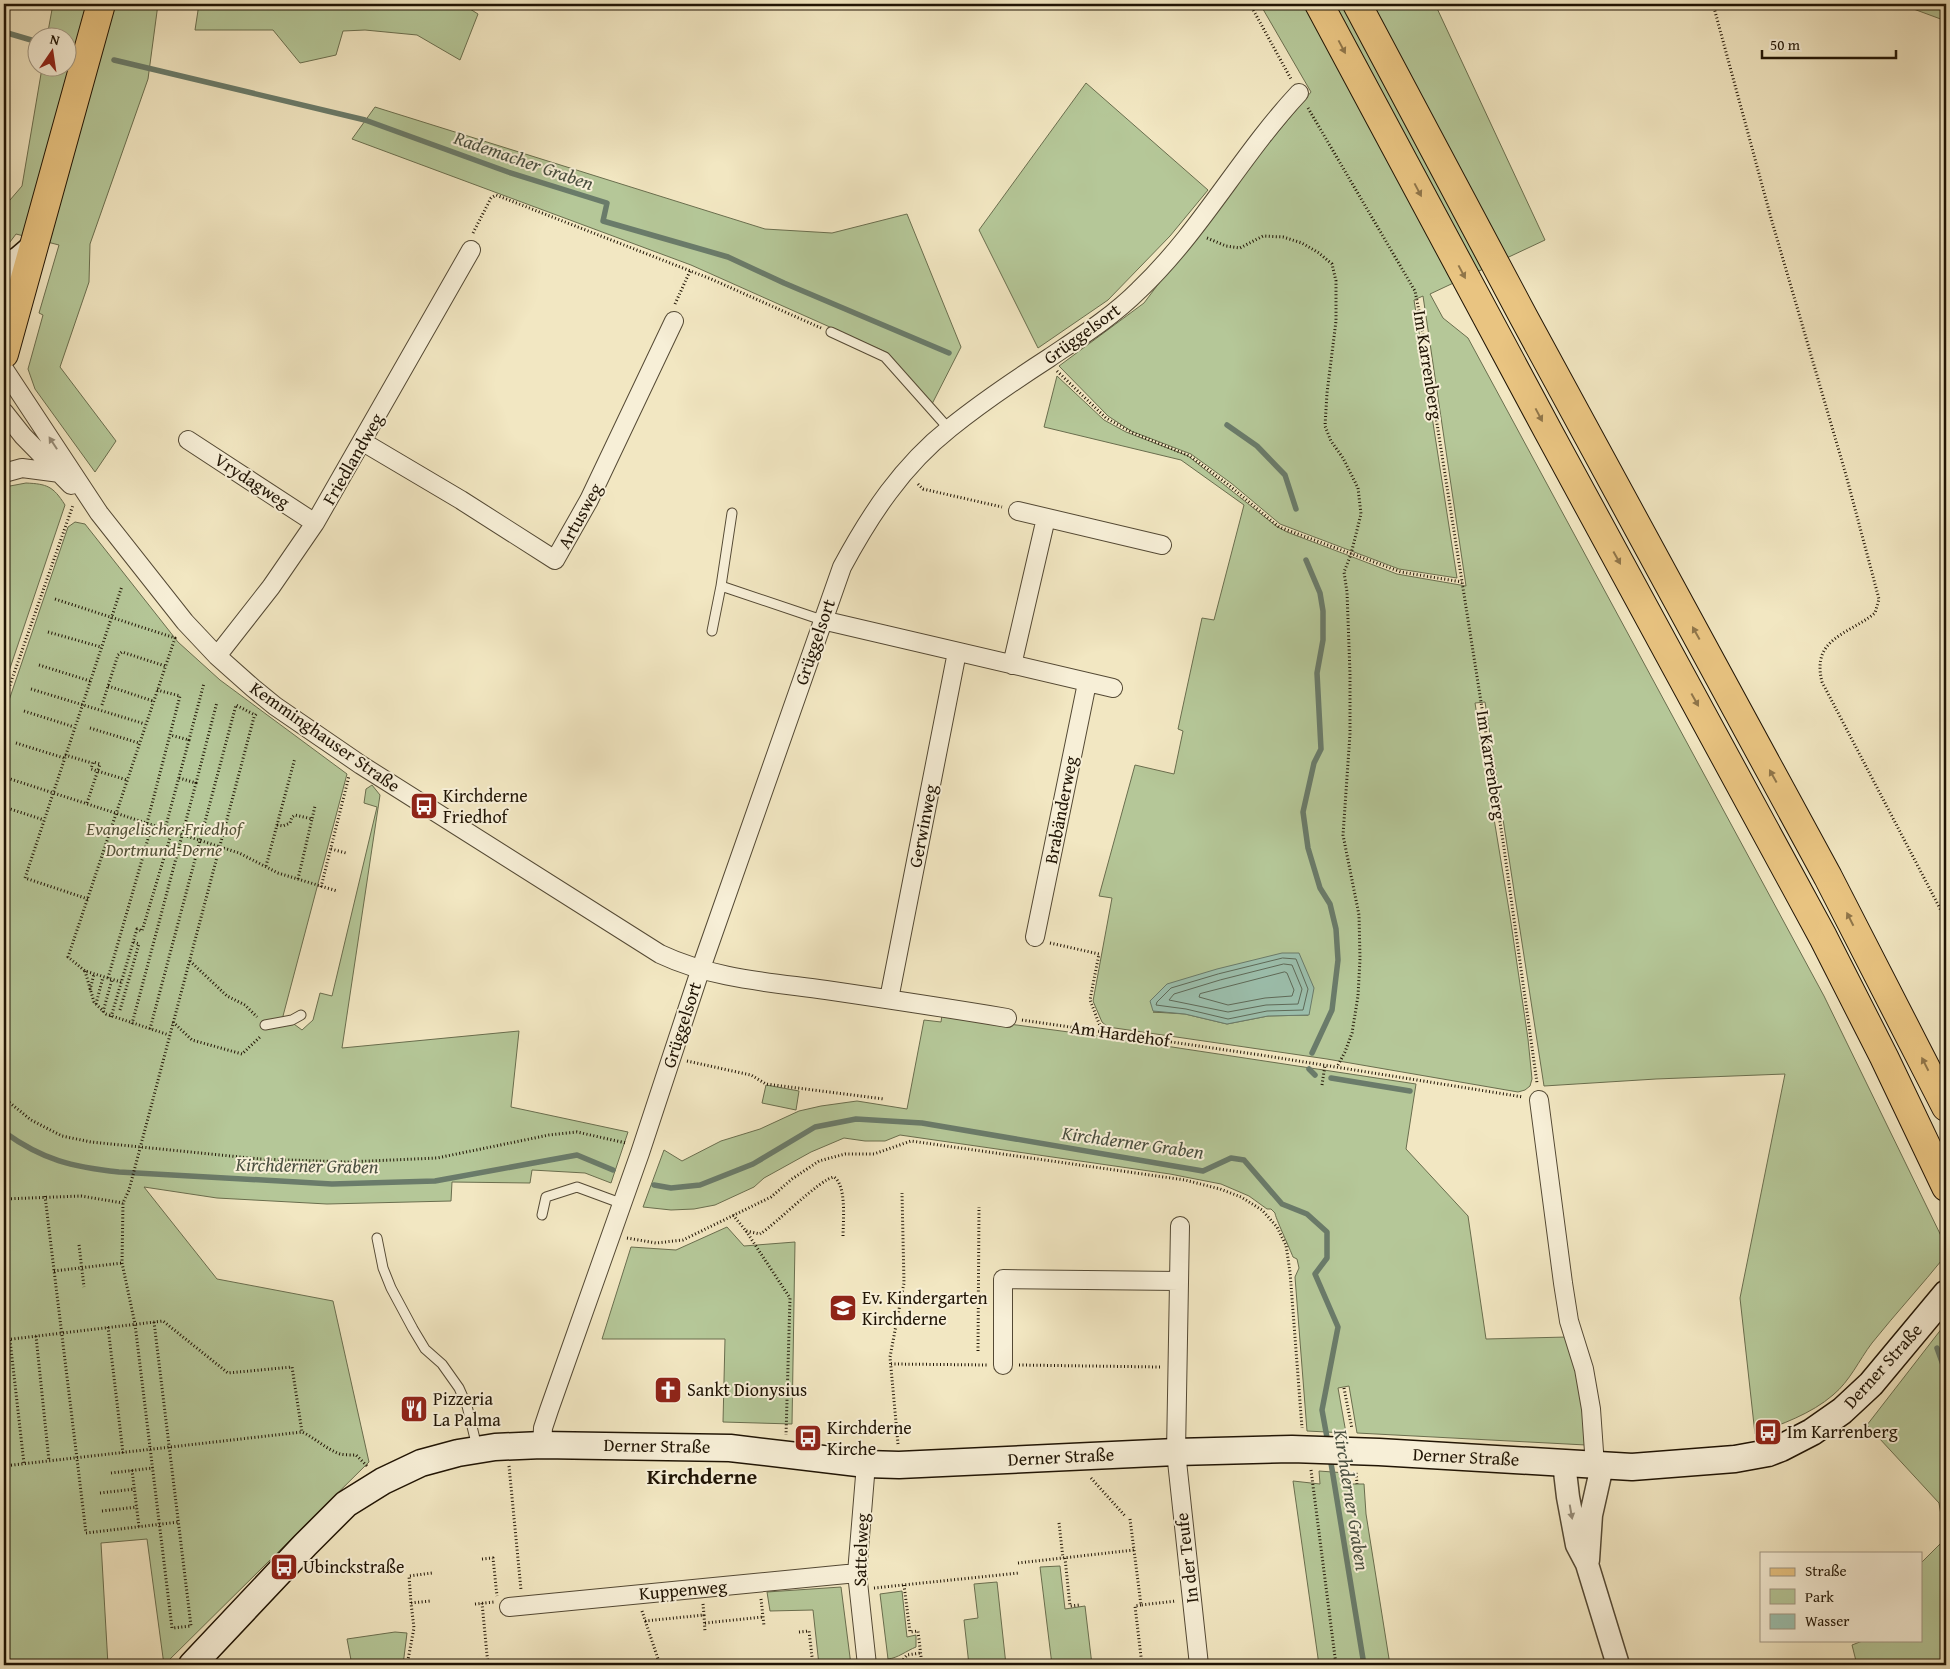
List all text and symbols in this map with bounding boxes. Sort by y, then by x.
north arrow [28,28,78,78]
scale bar [1762,28,1896,60]
text: N [48,29,62,50]
text: 50 m [1770,34,1801,55]
one-way arrow [1338,40,1346,54]
water label: Rademacher Graben [450,123,598,197]
one-way arrow [1414,183,1422,197]
one-way arrow [1458,264,1466,279]
street label: Grüggelsort [1038,296,1126,371]
street label: Im Karrenberg [1407,308,1450,422]
street label: Friedlandweg [315,408,390,510]
one-way arrow [1535,408,1543,422]
one-way arrow [48,436,57,449]
street label: Vrydagweg [209,446,295,515]
street label: Artusweg [550,478,609,554]
one-way arrow [1613,550,1621,565]
street label: Grüggelsort [787,595,842,688]
one-way arrow [1692,626,1700,641]
street label: Kemminghauser Straße [245,675,406,799]
one-way arrow [1691,693,1699,707]
street label: Im Karrenberg [1470,708,1513,822]
street label: Brabänderweg [1037,754,1084,866]
one-way arrow [1769,769,1778,783]
place label: Kirchderne Friedhof [443,782,528,830]
street label: Gerwinweg [901,782,944,870]
bus stop icon: Kirchderne Friedhof [409,791,439,821]
park label: Evangelischer Friedhof Dortmund-Derne [85,815,246,863]
one-way arrow [1846,912,1854,927]
street label: Grüggelsort [655,978,708,1071]
street label: Am Hardehof [1068,1013,1174,1054]
one-way arrow [1921,1057,1929,1071]
water label: Kirchderner Graben [1059,1118,1206,1166]
water label: Kirchderner Graben [234,1150,379,1180]
place label: Ev. Kindergarten Kirchderne [862,1284,988,1332]
school or university icon: Ev. Kindergarten Kirchderne [828,1293,858,1323]
street label: Derner Straße [1837,1317,1928,1414]
church icon: Sankt Dionysius [653,1375,683,1405]
place label: Sankt Dionysius [687,1376,807,1403]
place label: Pizzeria La Palma [433,1385,501,1433]
restaurant icon: Pizzeria La Palma [399,1394,429,1424]
place label: Kirchderne Kirche [827,1414,912,1462]
bus stop icon: Im Karrenberg [1753,1417,1783,1447]
place label: Im Karrenberg [1787,1418,1898,1445]
bus stop icon: Kirchderne Kirche [793,1423,823,1453]
water label: Kirchderner Graben [1327,1426,1377,1573]
street label: Derner Straße [603,1431,711,1460]
street label: Derner Straße [1007,1440,1115,1473]
street label: Derner Straße [1412,1440,1520,1473]
district label: Kirchderne [647,1460,758,1492]
one-way arrow [1567,1504,1575,1520]
street label: In der Teufe [1168,1511,1205,1605]
street label: Sattelweg [846,1513,875,1587]
bus stop icon: Ubinckstraße [269,1552,299,1582]
legend [1760,1552,1922,1642]
place label: Ubinckstraße [303,1553,404,1580]
text: Straße [1805,1560,1847,1581]
street label: Kuppenweg [638,1572,728,1607]
text: Park [1805,1586,1834,1607]
text: Wasser [1805,1610,1849,1631]

